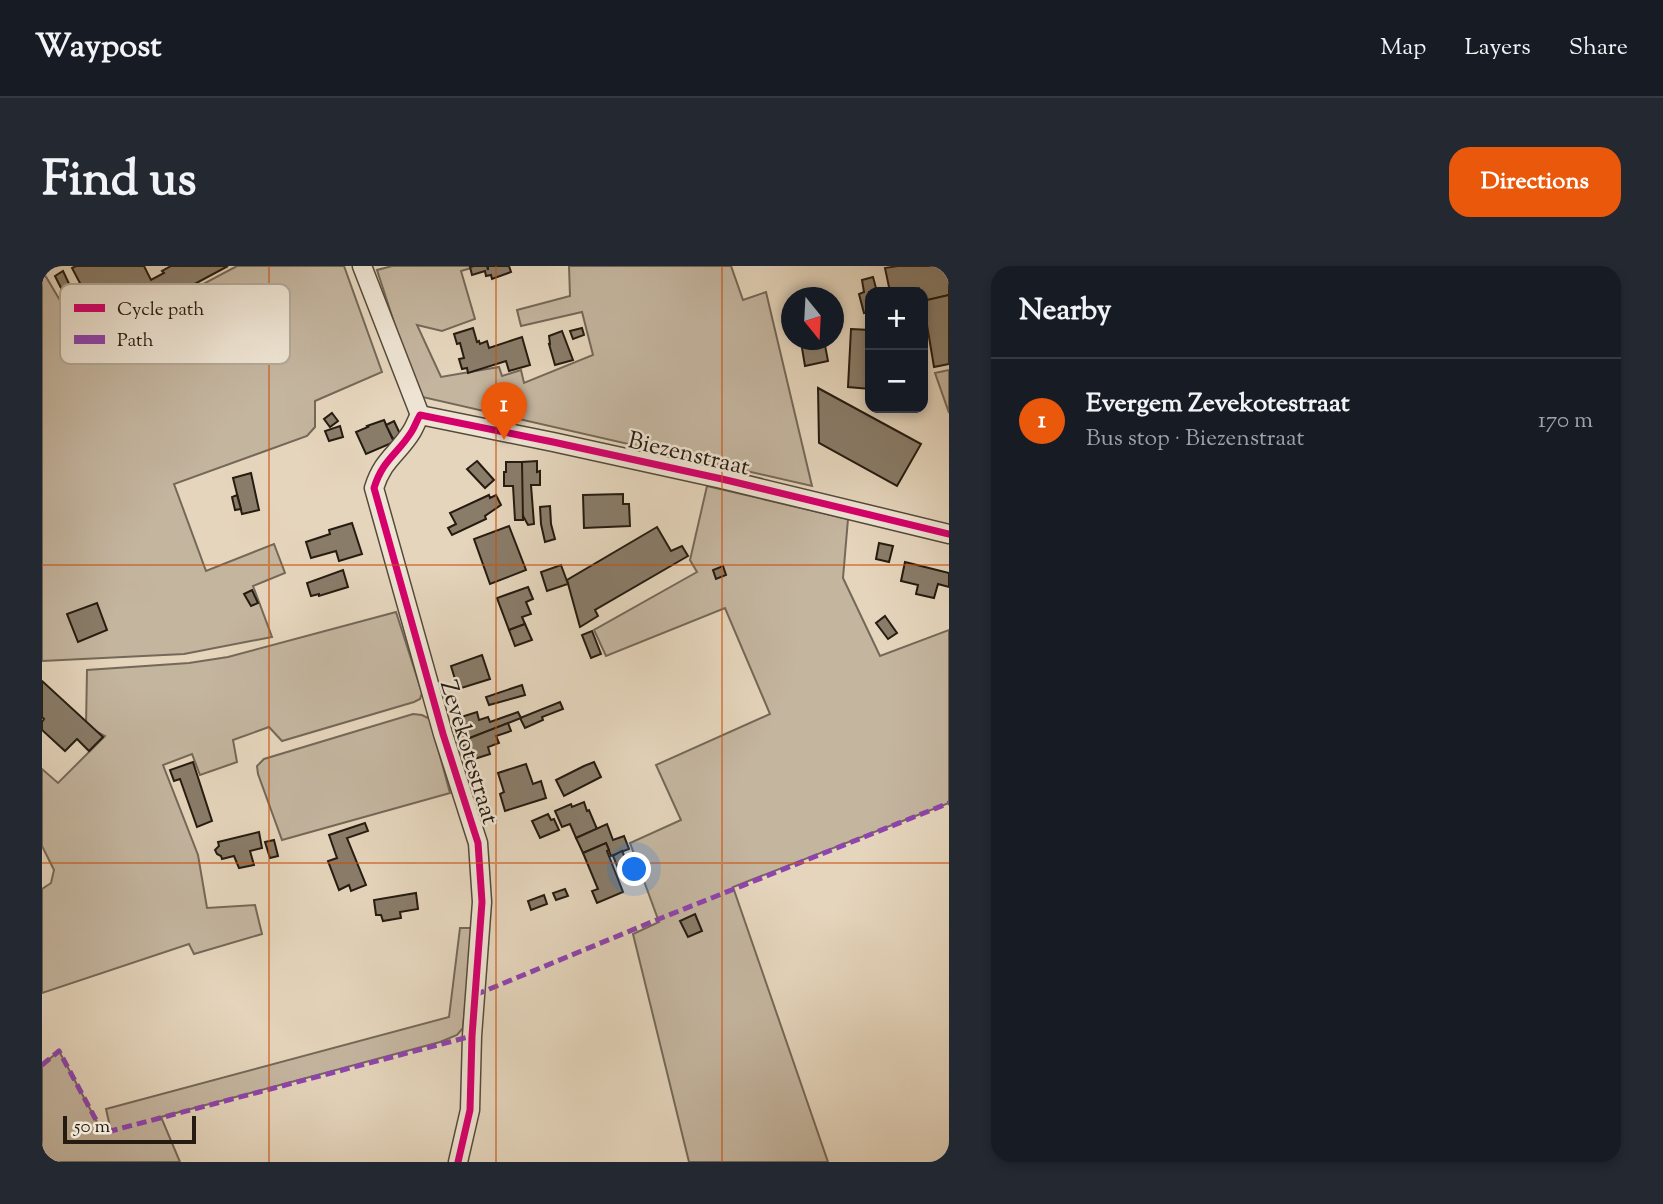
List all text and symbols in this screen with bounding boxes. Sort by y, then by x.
text: Waypost [35,24,162,72]
text: Map [1380,31,1426,65]
text: Layers [1464,31,1531,65]
text: Share [1569,31,1628,65]
text: Find us [42,147,196,217]
button: Directions [1449,147,1621,217]
legend [60,284,290,364]
north arrow [781,287,844,350]
map controls [865,287,928,413]
button: + [865,287,928,350]
text: Nearby [1019,290,1111,333]
text: Cycle path [117,297,204,324]
text: Path [117,328,154,355]
button: − [865,350,928,413]
pin: 1 [481,382,527,440]
text: Evergem Zevekotestraat [1086,386,1350,423]
text: 1 [1038,405,1046,438]
text: 170 m [1538,405,1593,438]
text: Bus stop · Biezenstraat [1086,423,1304,456]
street label: Biezenstraat [624,424,753,485]
street label: Zevekotestraat [430,676,506,829]
your location [617,852,651,886]
scale bar [63,1113,196,1145]
text: 50 m [74,1114,110,1141]

